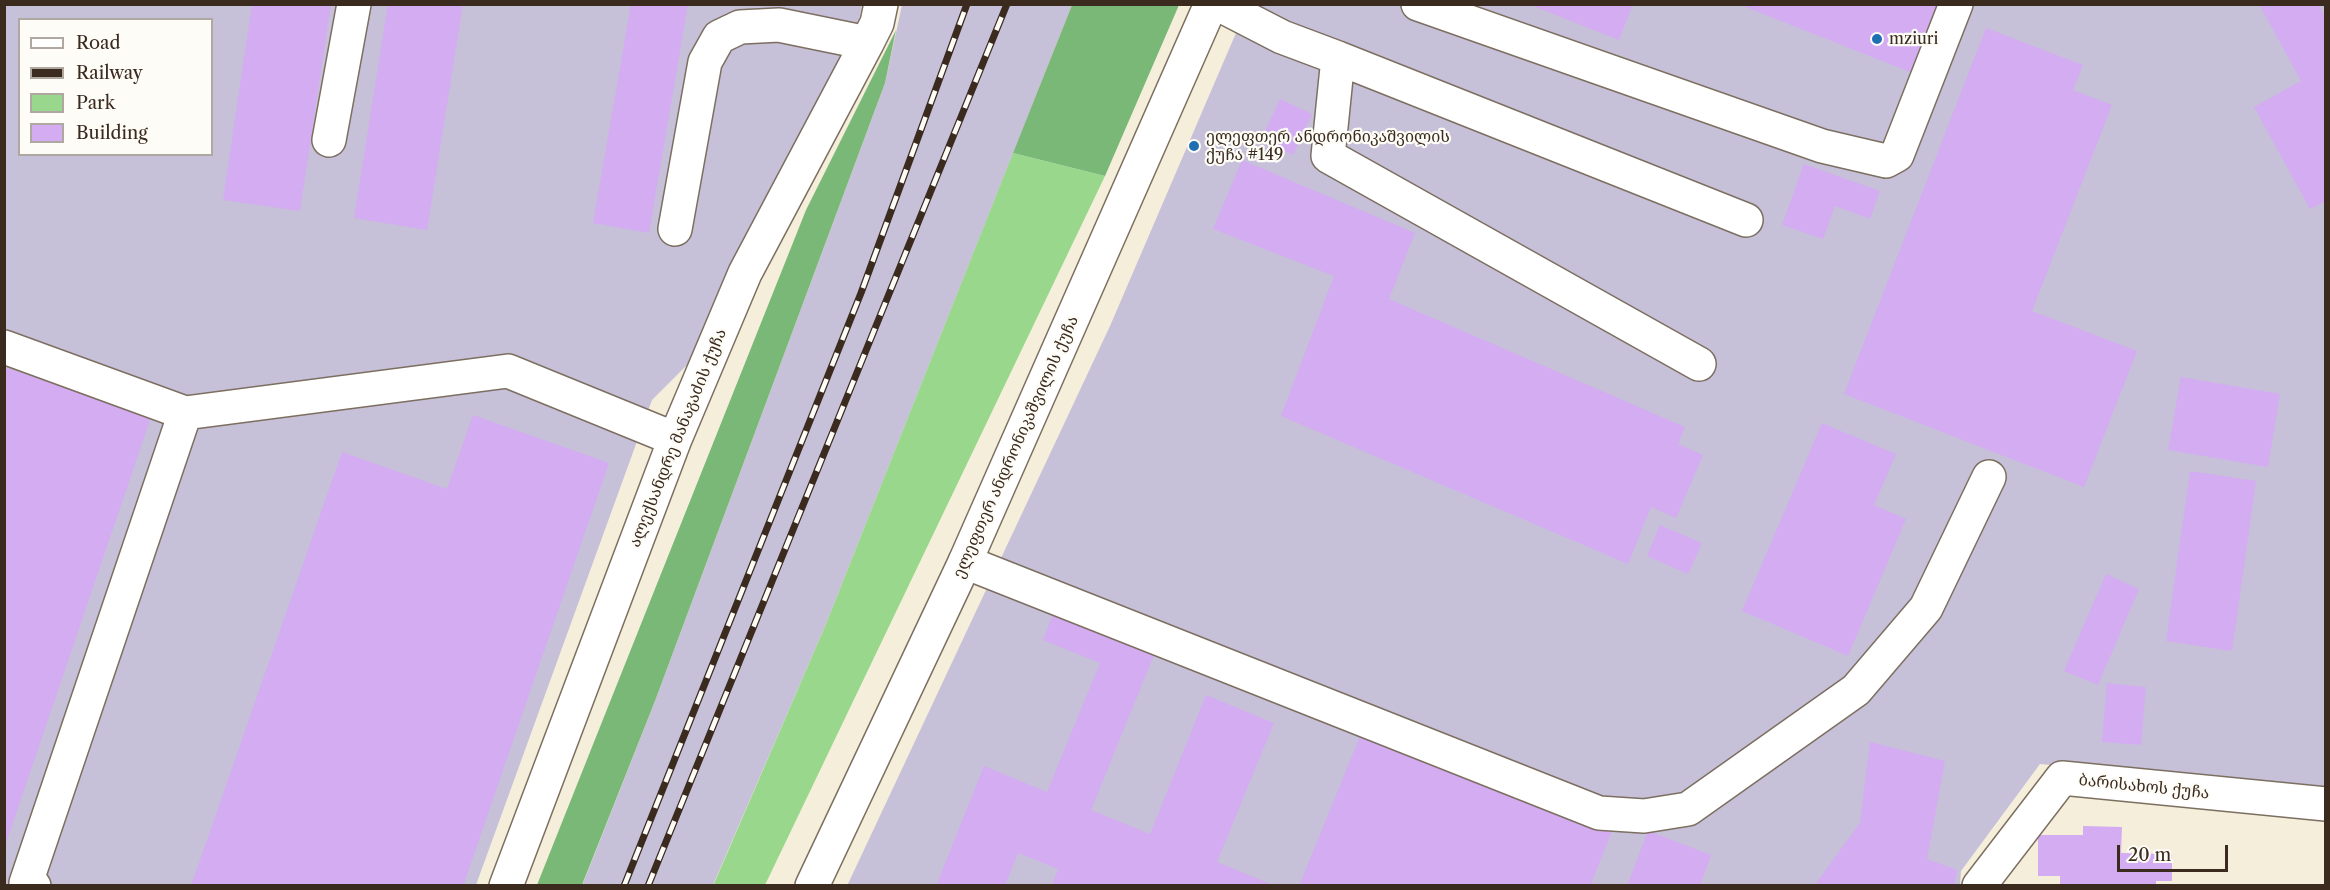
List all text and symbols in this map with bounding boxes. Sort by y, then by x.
legend [18,18,213,156]
place label: mziuri [1889,29,1938,49]
text: Road [76,32,121,54]
marker: mziuri [1870,32,1884,46]
text: Railway [76,62,143,84]
text: Park [76,92,115,114]
text: Building [76,122,148,144]
place label: ელეფთერ ანდრონიკაშვილის ქუჩა #149 [1206,127,1450,165]
marker: ელეფთერ ანდრონიკაშვილის ქუჩა #149 [1187,139,1201,153]
street label: ელეფთერ ანდრონიკაშვილის ქუჩა [949,313,1083,581]
street label: ალექსანდრე მანაგაძის ქუჩა [625,326,731,550]
street label: ბარისახოს ქუჩა [2078,771,2210,803]
scale bar [2120,833,2231,871]
text: 20 m [2128,844,2171,866]

